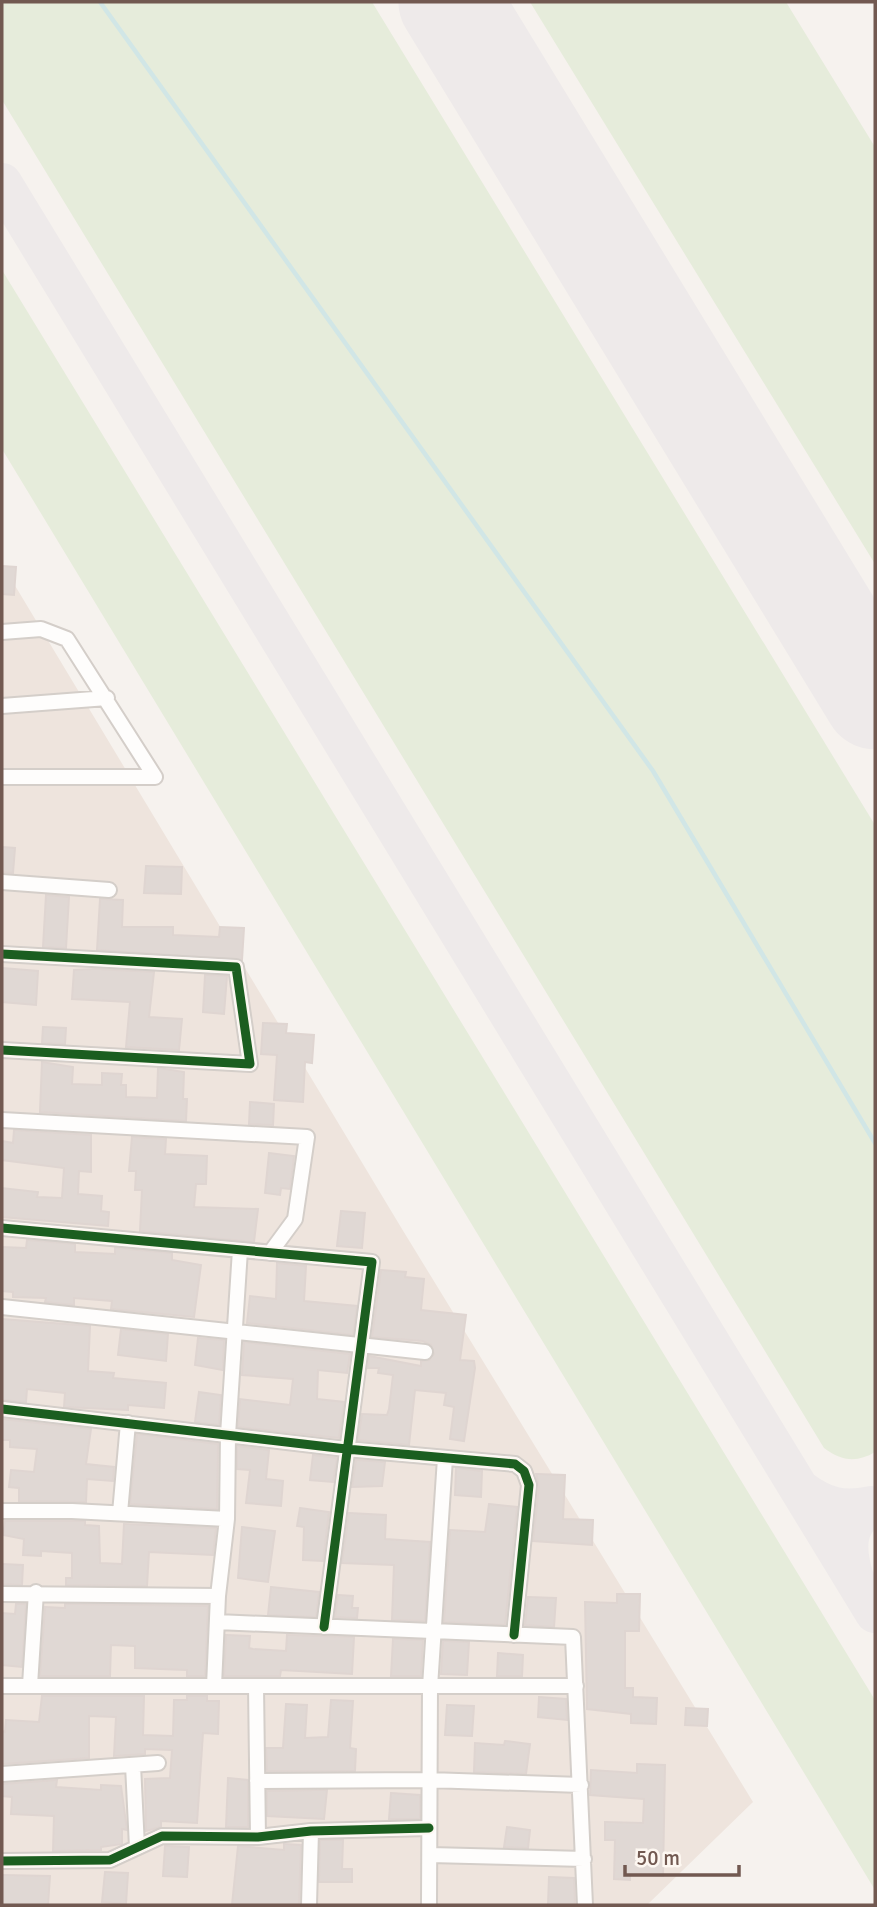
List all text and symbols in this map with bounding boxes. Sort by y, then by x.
scale bar [625,1834,739,1878]
text: 50 m [636,1845,680,1871]

